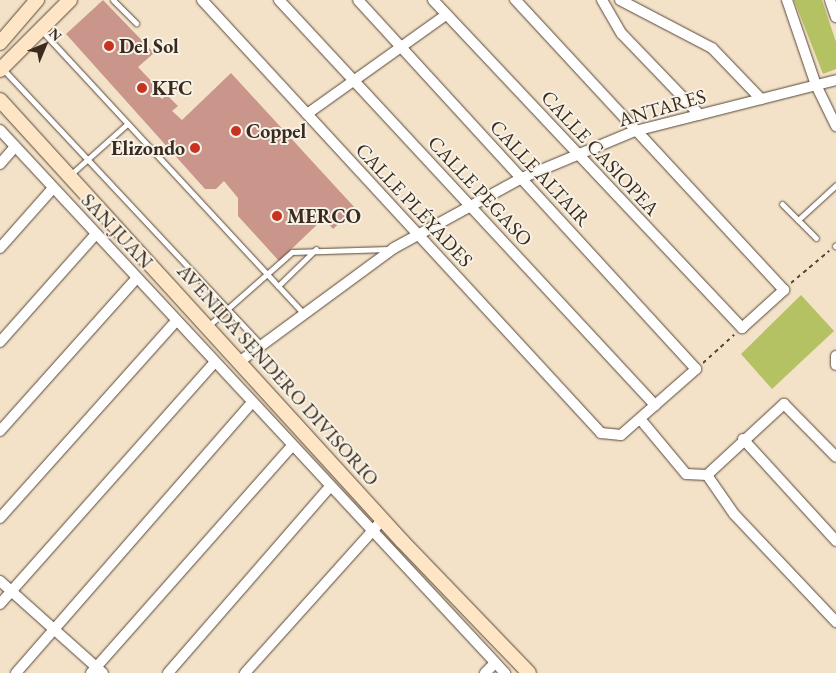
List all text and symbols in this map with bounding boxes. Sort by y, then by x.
north arrow [20,20,70,70]
text: N [45,24,66,45]
place label: Del Sol [119,34,179,58]
marker: Del Sol [103,40,115,52]
place label: KFC [152,76,192,100]
marker: KFC [136,82,148,94]
street label: ANTARES [615,84,709,132]
street label: CALLE CASIOPEA [536,85,664,221]
street label: CALLE ALTAIR [485,115,595,231]
place label: Coppel [246,119,306,143]
marker: Coppel [230,125,242,137]
street label: CALLE PEGASO [423,131,537,251]
place label: Elizondo [111,136,185,160]
street label: CALLE PLÉYADES [350,138,478,272]
marker: Elizondo [189,142,201,154]
street label: SAN JUAN [76,188,158,274]
place label: MERCO [287,204,361,228]
marker: MERCO [271,210,283,222]
street label: AVENIDA SENDERO DIVISORIO [172,259,384,491]

